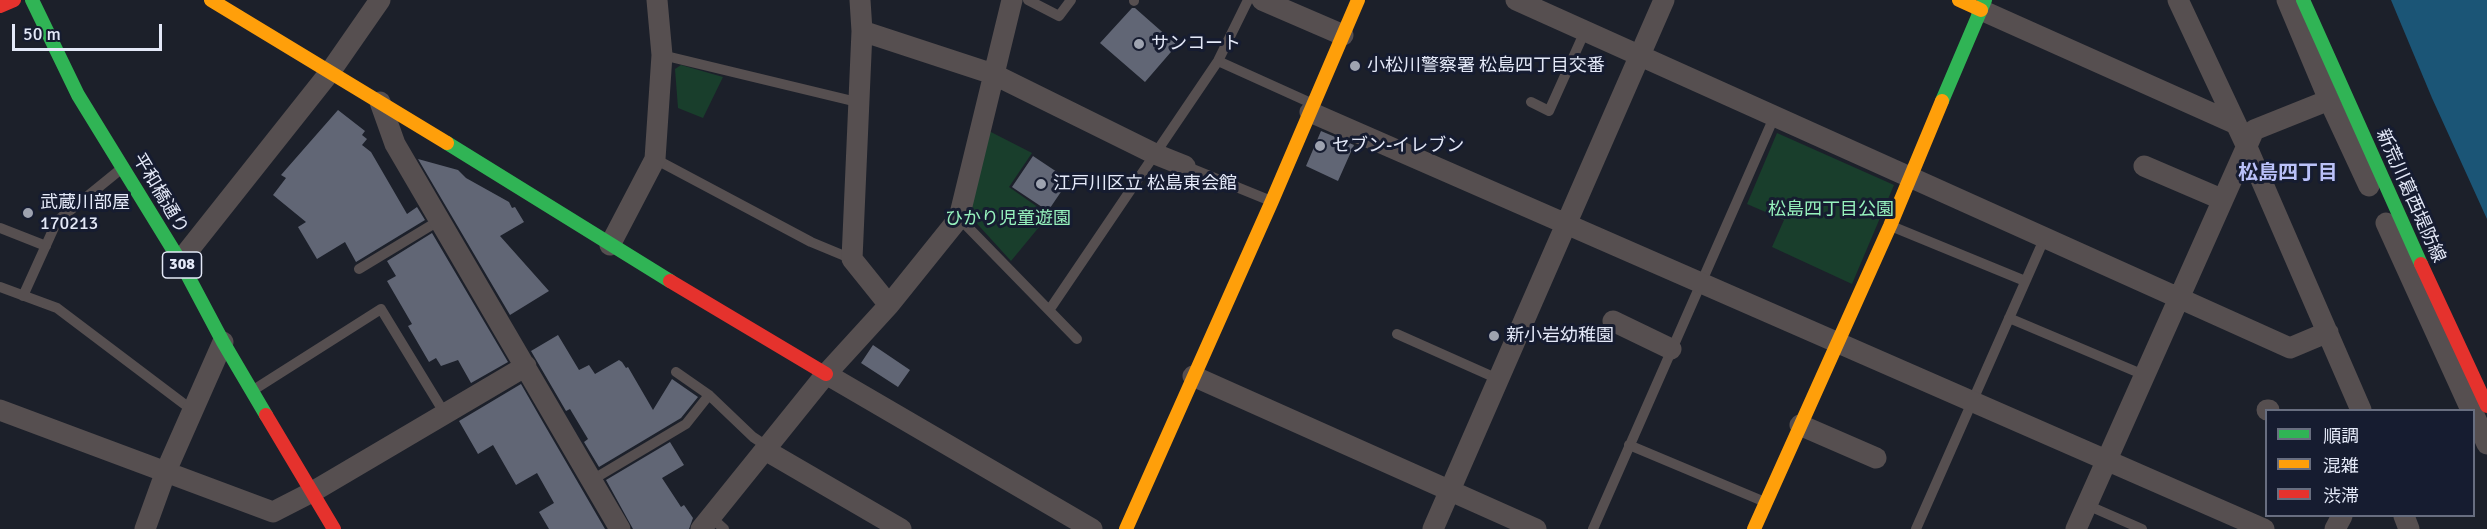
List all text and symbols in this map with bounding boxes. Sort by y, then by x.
scale bar [15,12,165,50]
text: 50 m [23,23,61,45]
place label: サンコート [1151,33,1241,55]
marker: サンコート [1132,37,1146,51]
place label: 小松川警察署 松島四丁目交番 [1367,55,1605,77]
marker: 小松川警察署 松島四丁目交番 [1348,59,1362,73]
street label: 新荒川葛西堤防線 [2371,126,2449,266]
place label: セブン-イレブン [1332,135,1464,157]
marker: セブン-イレブン [1313,139,1327,153]
street label: 平和橋通り [128,150,192,238]
district label: 松島四丁目 [2238,162,2338,186]
place label: 江戸川区立 松島東会館 [1053,173,1237,195]
marker: 江戸川区立 松島東会館 [1034,177,1048,191]
place label: 武蔵川部屋 170213 [40,192,130,234]
park label: 松島四丁目公園 [1768,199,1894,221]
marker: 武蔵川部屋 170213 [21,206,35,220]
park label: ひかり児童遊園 [945,208,1071,230]
road number: 308 [162,252,201,278]
place label: 新小岩幼稚園 [1506,325,1614,347]
marker: 新小岩幼稚園 [1487,329,1501,343]
legend [2265,409,2475,517]
text: 順調 [2323,425,2359,447]
text: 混雑 [2323,455,2359,477]
text: 渋滞 [2323,485,2359,507]

